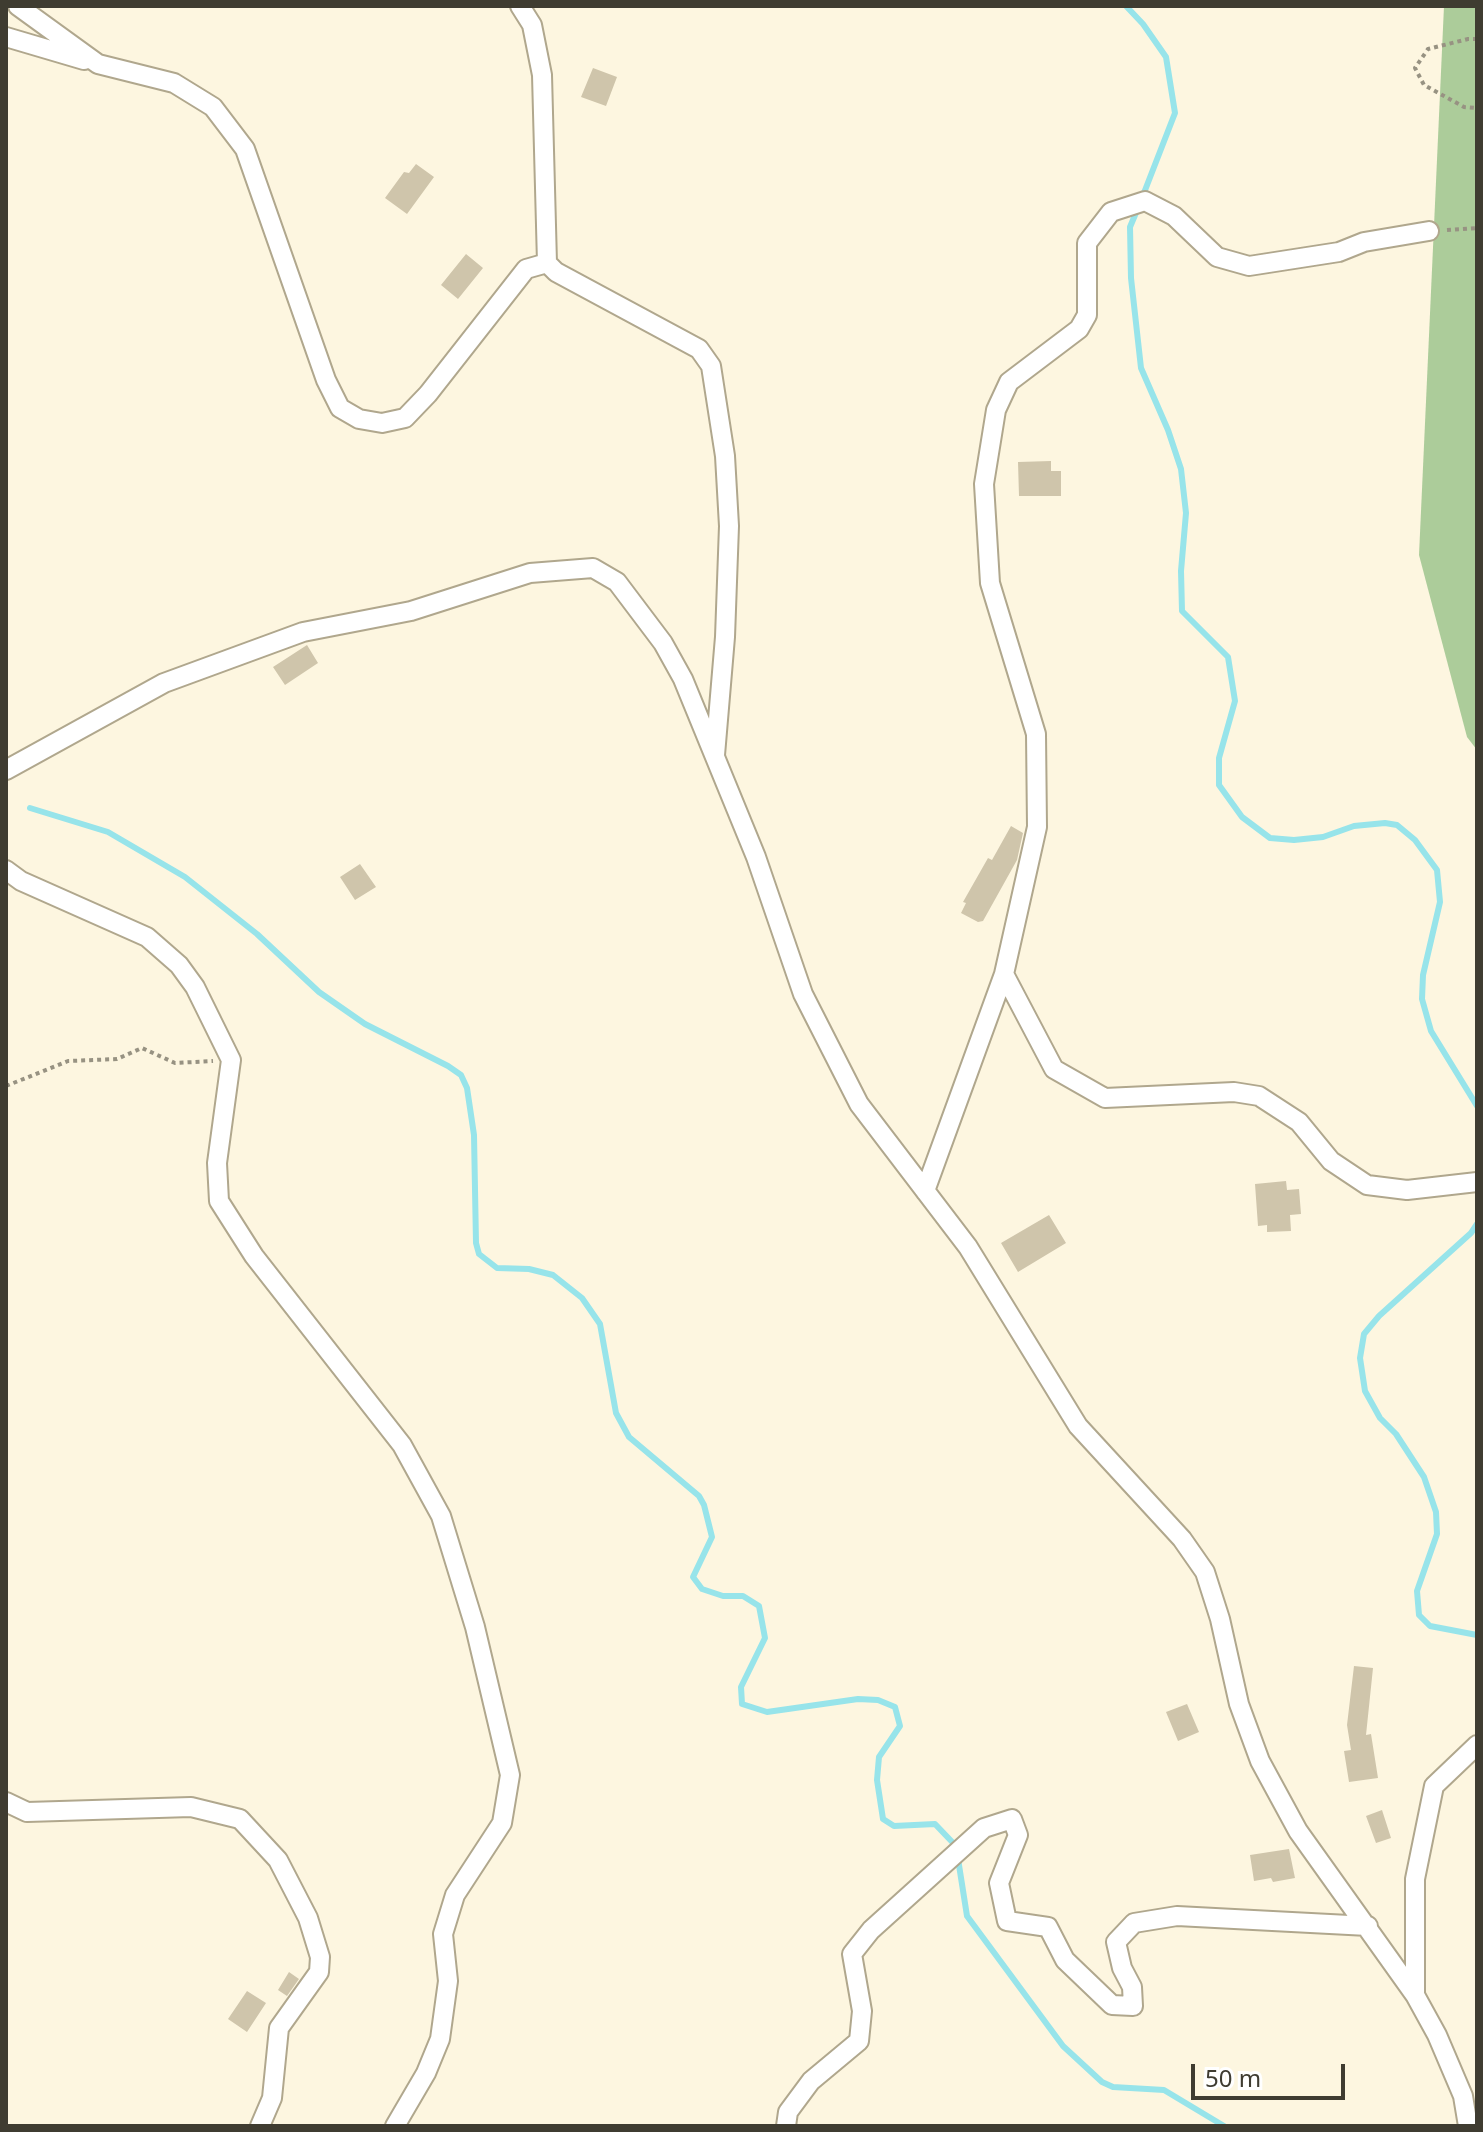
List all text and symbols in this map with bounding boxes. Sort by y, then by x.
scale bar [1195,2048,1349,2098]
text: 50 m [1205,2061,1261,2094]

